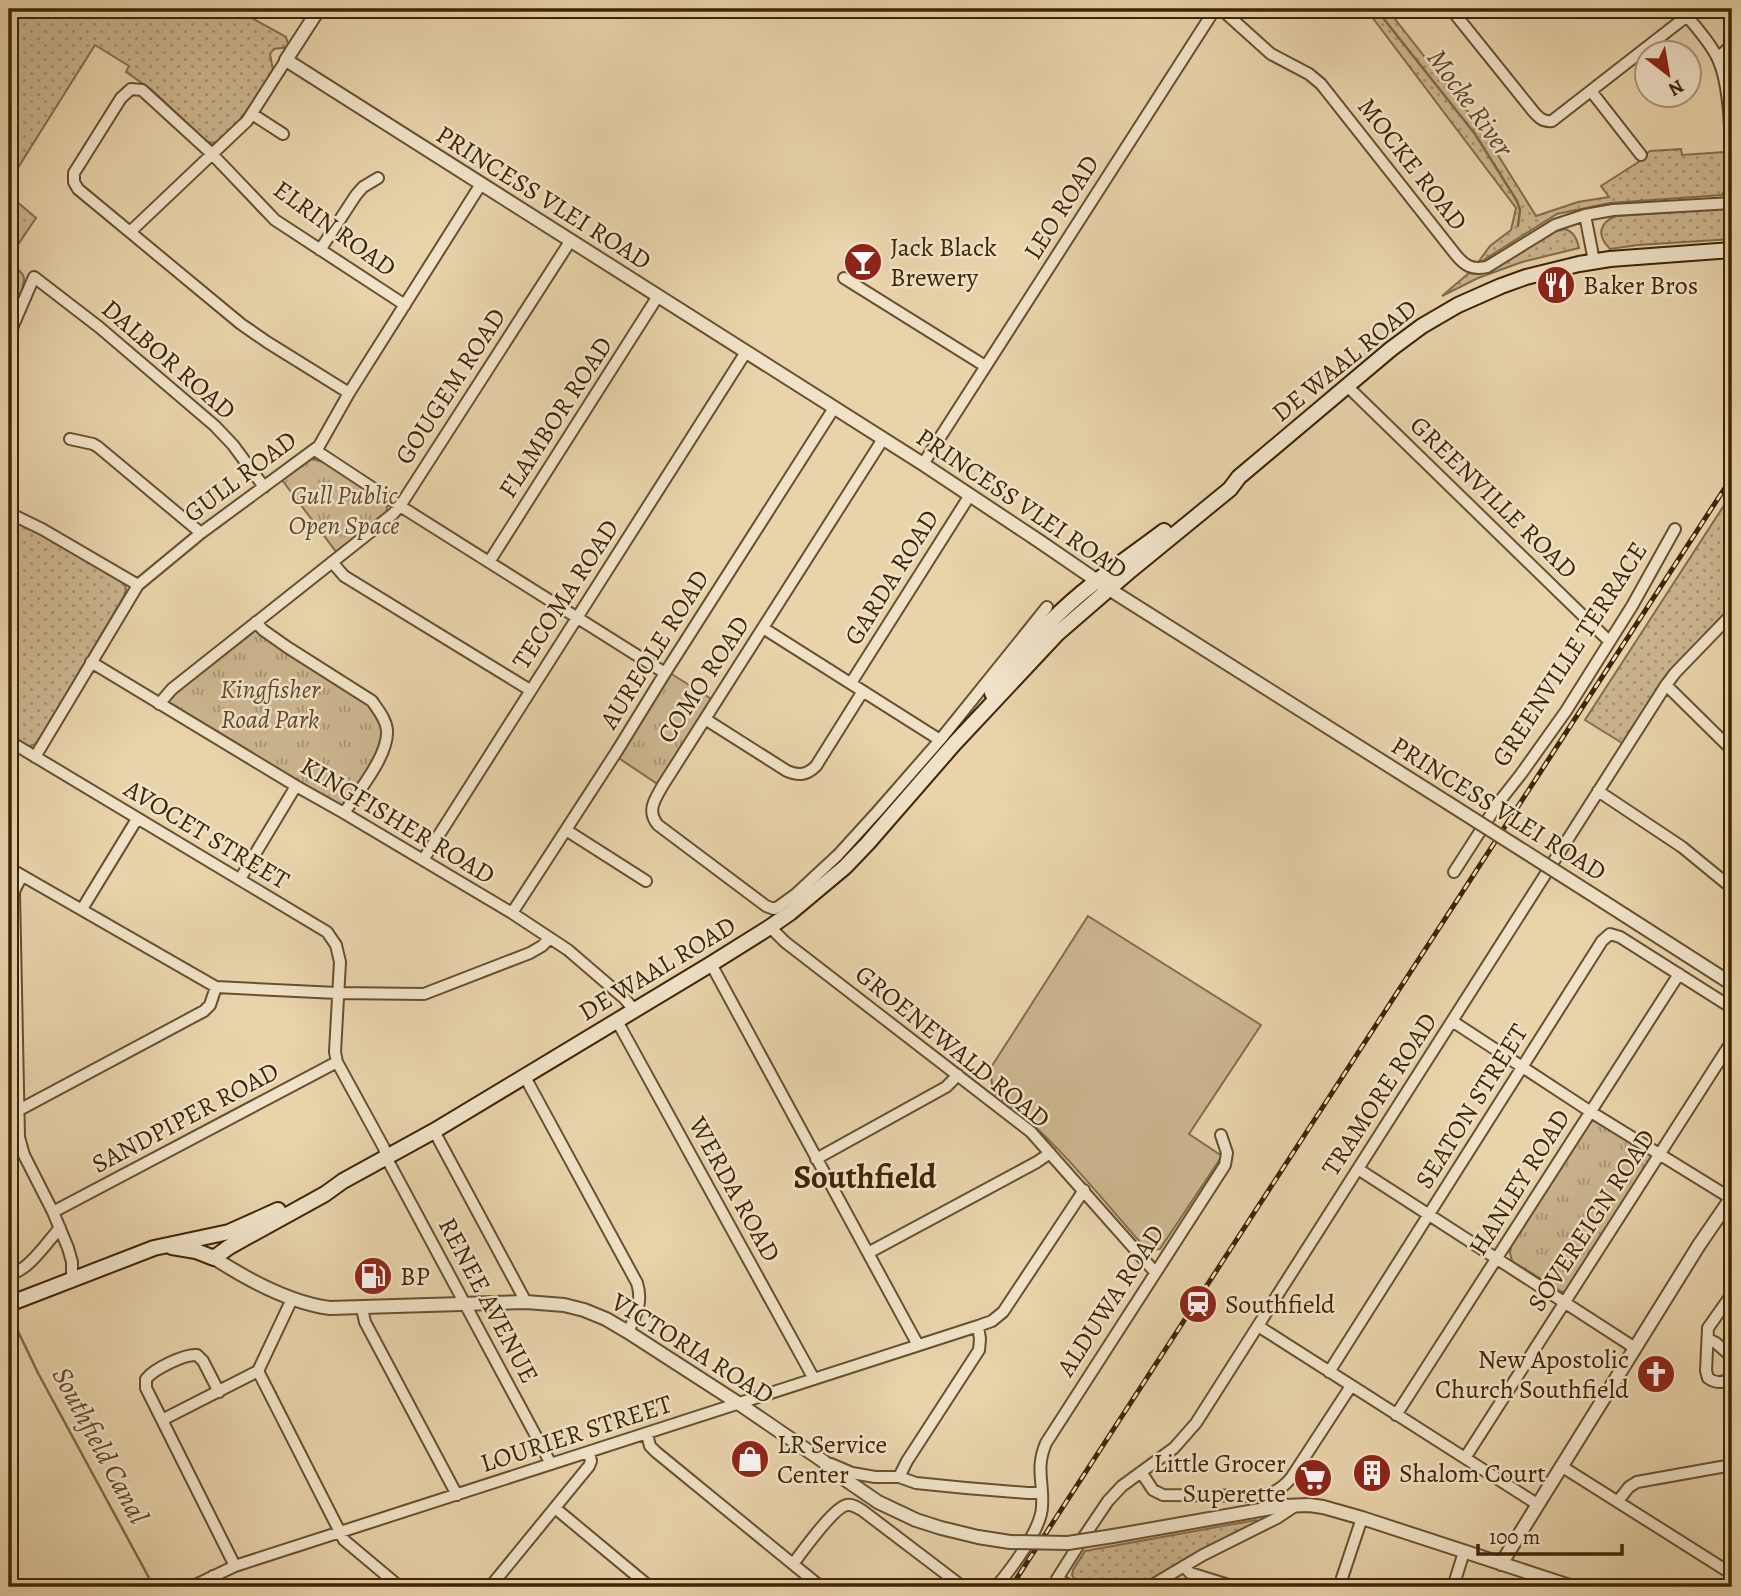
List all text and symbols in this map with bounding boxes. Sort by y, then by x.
north arrow [1632,38,1702,108]
water label: Mocke River [1418,41,1523,165]
text: N [1663,73,1689,103]
street label: MOCKE ROAD [1350,91,1476,238]
street label: PRINCESS VLEI ROAD [429,117,658,278]
street label: LEO ROAD [1015,148,1107,266]
street label: ELRIN ROAD [266,172,403,285]
place label: Jack Black Brewery [890,230,997,295]
bar icon: Jack Black Brewery [842,241,884,283]
restaurant icon: Baker Bros [1535,264,1577,306]
place label: Baker Bros [1583,268,1698,303]
street label: DALBOR ROAD [94,291,243,427]
street label: DE WAAL ROAD [1264,291,1424,430]
street label: GOUGEM ROAD [387,301,514,471]
street label: FLAMBOR ROAD [490,330,621,505]
street label: GREENVILLE ROAD [1402,408,1585,587]
street label: PRINCESS VLEI ROAD [909,420,1134,587]
street label: GULL ROAD [177,422,304,530]
park label: Gull Public Open Space [288,478,400,543]
street label: GARDA ROAD [836,503,947,652]
street label: TECOMA ROAD [504,513,627,676]
street label: GREENVILLE TERRACE [1483,535,1655,774]
street label: AUREOLE ROAD [591,563,717,736]
street label: COMO ROAD [649,609,758,750]
park label: Kingfisher Road Park [220,672,321,737]
street label: PRINCESS VLEI ROAD [1384,728,1613,889]
street label: KINGFISHER ROAD [294,749,501,892]
street label: AVOCET STREET [117,771,296,898]
street label: DE WAAL ROAD [572,908,742,1029]
street label: GROENEWALD ROAD [848,957,1058,1136]
street label: TRAMORE ROAD [1313,1006,1445,1183]
street label: SEATON STREET [1407,1017,1536,1195]
street label: SANDPIPER ROAD [86,1053,285,1182]
street label: HANLEY ROAD [1460,1102,1578,1262]
street label: WERDA ROAD [680,1110,789,1268]
street label: SOVEREIGN ROAD [1519,1122,1664,1318]
district label: Southfield [793,1154,937,1199]
street label: RENEE AVENUE [430,1211,547,1389]
street label: ALDUWA ROAD [1048,1218,1173,1384]
fuel station icon: BP [352,1255,394,1297]
place label: BP [400,1259,430,1294]
station icon: Southfield [1177,1283,1219,1325]
street label: VICTORIA ROAD [604,1284,781,1412]
place label: Southfield [1225,1287,1335,1322]
place label: New Apostolic Church Southfield [1435,1342,1629,1407]
church icon: New Apostolic Church Southfield [1635,1353,1677,1395]
water label: Southfield Canal [43,1360,157,1531]
street label: LOURIER STREET [476,1386,676,1481]
place label: LR Service Center [777,1427,887,1492]
shop icon: LR Service Center [729,1438,771,1480]
place label: Little Grocer Superette [1153,1446,1286,1511]
building icon: Shalom Court [1351,1452,1393,1494]
place label: Shalom Court [1399,1456,1546,1491]
supermarket icon: Little Grocer Superette [1292,1457,1334,1499]
scale bar [1478,1512,1622,1556]
text: 100 m [1489,1523,1540,1551]

